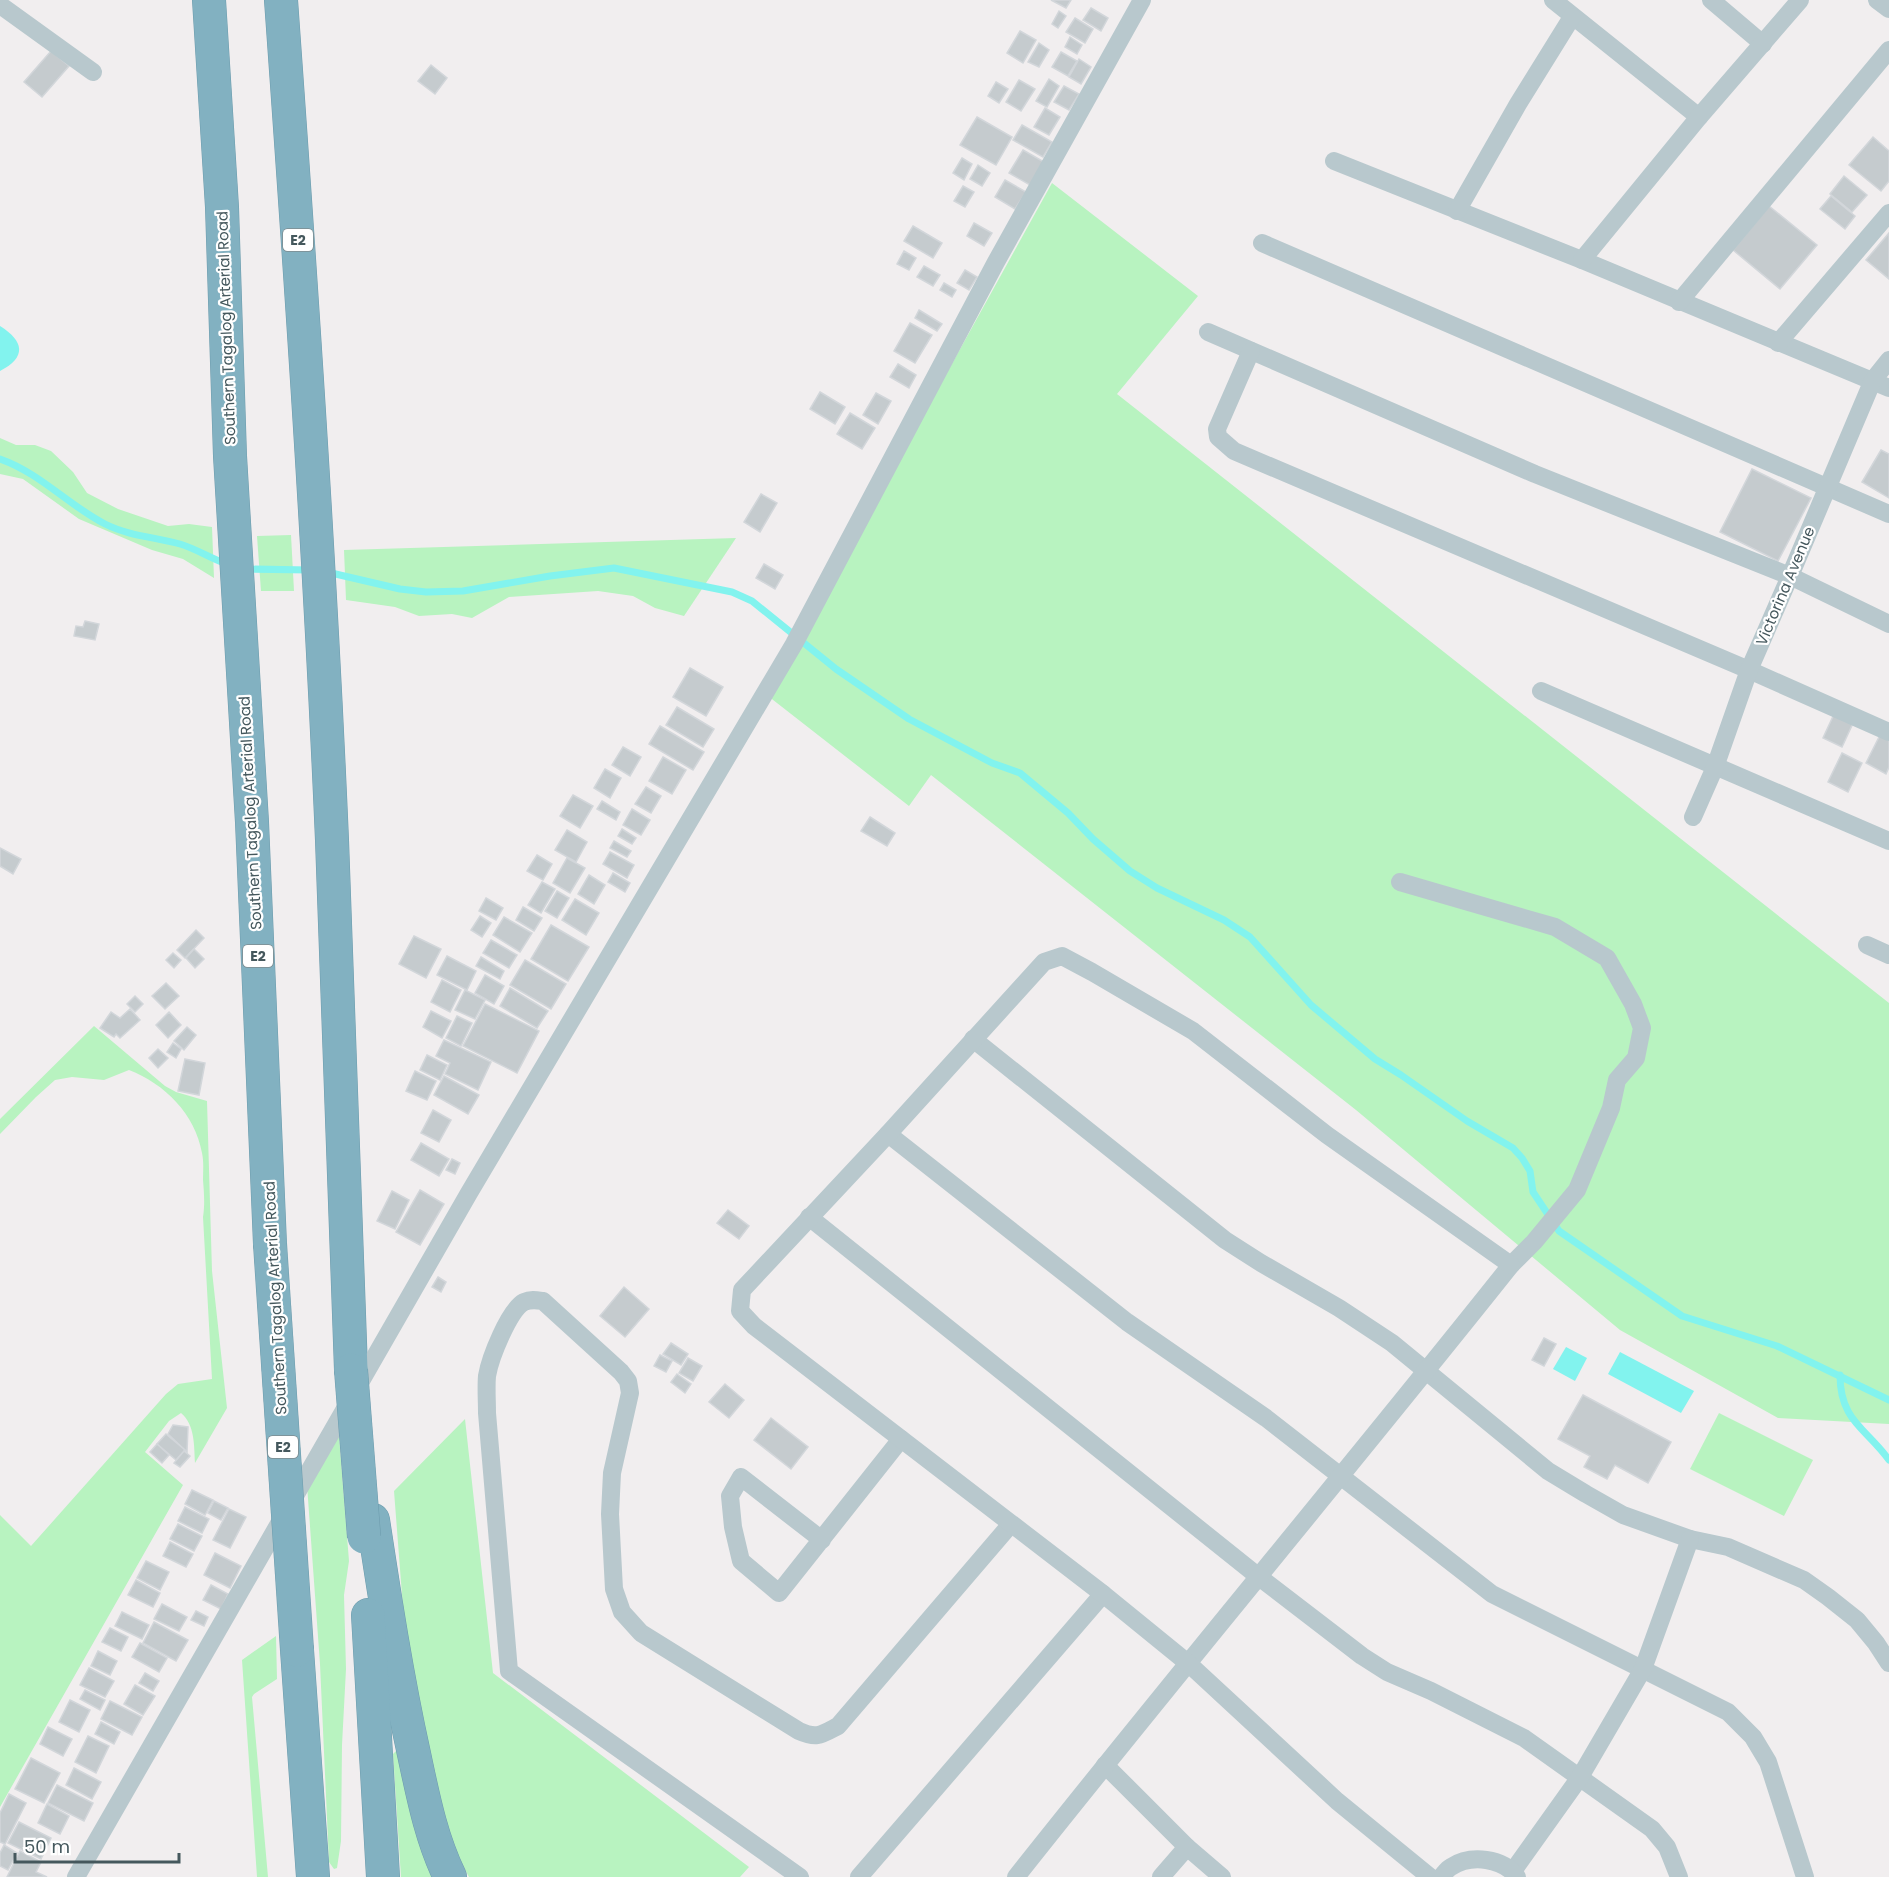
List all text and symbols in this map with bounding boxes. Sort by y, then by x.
street label: Southern Tagalog Arterial Road [211,211,241,445]
road number: E2 [283,229,313,251]
street label: Victorina Avenue [1750,523,1820,649]
street label: Southern Tagalog Arterial Road [233,696,267,930]
road number: E2 [243,945,273,967]
street label: Southern Tagalog Arterial Road [258,1181,292,1415]
road number: E2 [268,1436,298,1458]
scale bar [15,1826,178,1864]
text: 50 m [24,1834,70,1859]

